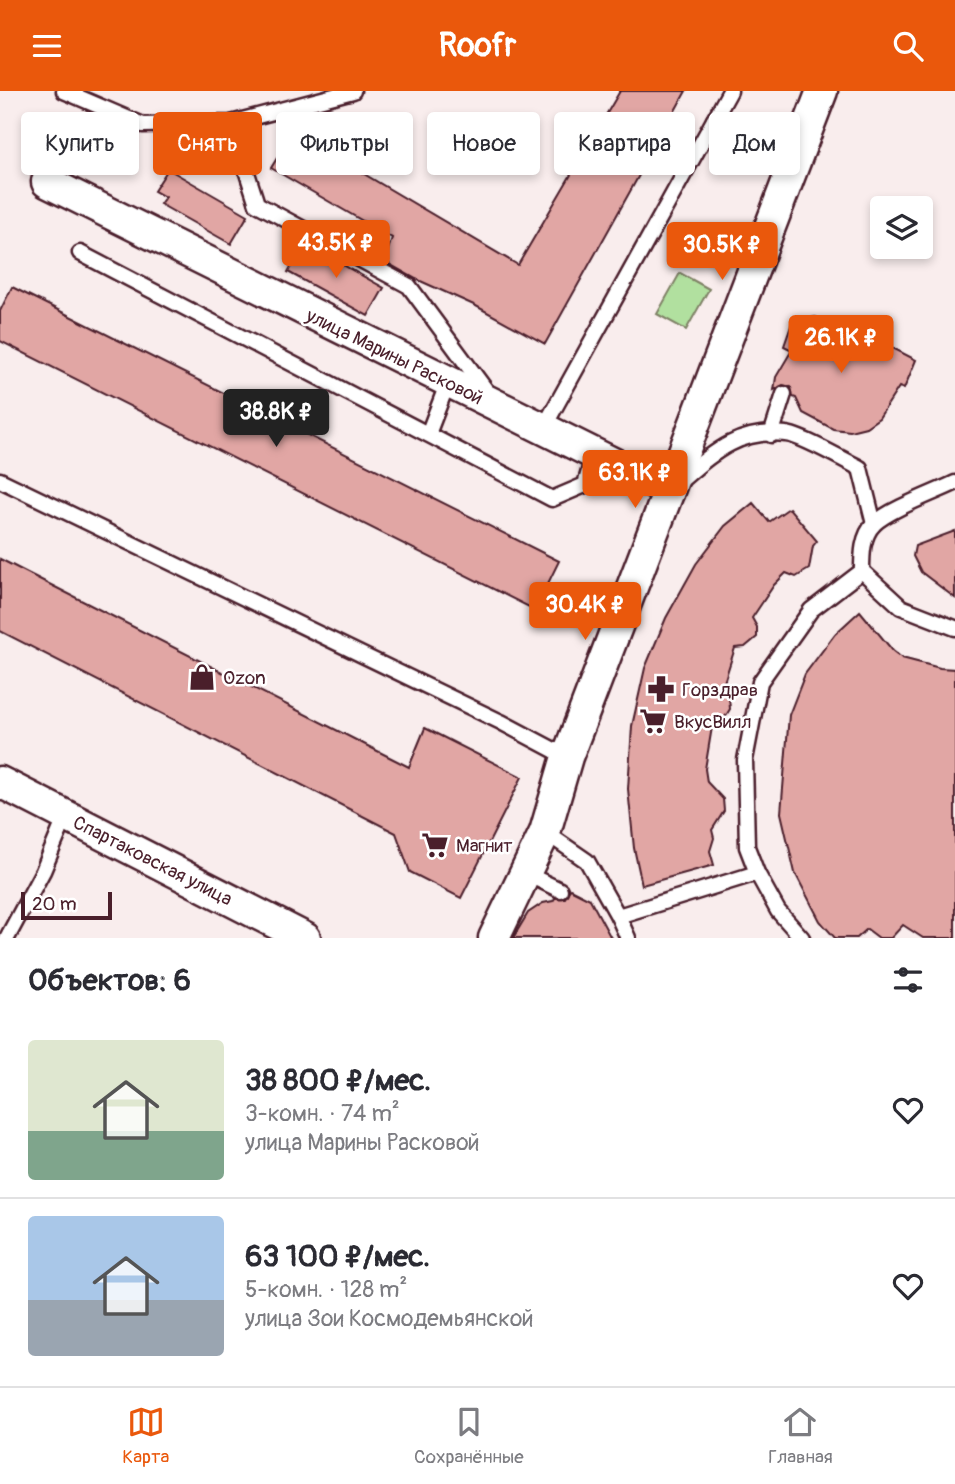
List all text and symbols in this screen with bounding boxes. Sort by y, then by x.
text: Roofr [439,26,516,66]
icon: menu [28,27,66,65]
icon: search [889,27,927,65]
chip: Купить [21,112,139,175]
chip: Снять [153,112,262,175]
chip: Фильтры [276,112,413,175]
chip: Новое [427,112,540,175]
chip: Квартира [554,112,695,175]
chip: Дом [709,112,800,175]
map controls [870,196,933,259]
button: layers [870,196,933,259]
pin: 43.5K ₽ [271,221,401,280]
pin: 30.5K ₽ [657,223,787,282]
text: 43.5K ₽ [298,228,374,257]
text: 30.5K ₽ [683,230,761,259]
street label: улица Марины Расковой [301,303,487,410]
pin: 26.1K ₽ [776,315,906,375]
text: 26.1K ₽ [805,323,877,352]
pin: 38.8K ₽ [211,389,341,449]
text: 38.8K ₽ [239,397,313,426]
pin: 63.1K ₽ [570,451,700,510]
text: 63.1K ₽ [599,458,671,487]
pin: 30.4K ₽ [520,582,650,642]
text: 30.4K ₽ [545,590,625,619]
shop icon: Ozon [187,662,217,692]
place label: Ozon [223,666,266,690]
pharmacy icon: Горздрав [646,674,676,704]
place label: Горздрав [682,678,758,702]
supermarket icon: ВкусВилл [638,706,668,736]
place label: ВкусВилл [674,710,752,734]
street label: Спартаковская улица [69,810,236,912]
supermarket icon: Магнит [420,830,450,860]
place label: Магнит [456,834,513,858]
scale bar [21,889,112,921]
text: 20 m [32,892,77,916]
icon: filters [889,961,927,999]
text: Объектов: 6 [28,962,191,999]
text: 38 800 ₽/мес. [245,1062,431,1099]
icon: home [84,1068,168,1152]
icon: heart [889,1091,927,1129]
text: 3-комн. · 74 m² [245,1099,400,1128]
text: улица Марины Расковой [245,1128,480,1157]
text: 63 100 ₽/мес. [245,1238,430,1275]
icon: home [84,1244,168,1328]
icon: heart [889,1267,927,1305]
text: 5-комн. · 128 m² [245,1275,407,1304]
text: улица Зои Космодемьянской [245,1304,534,1333]
tab: Карта [122,1403,169,1469]
tab: Сохранённые [414,1403,524,1469]
tab: Главная [768,1403,833,1469]

